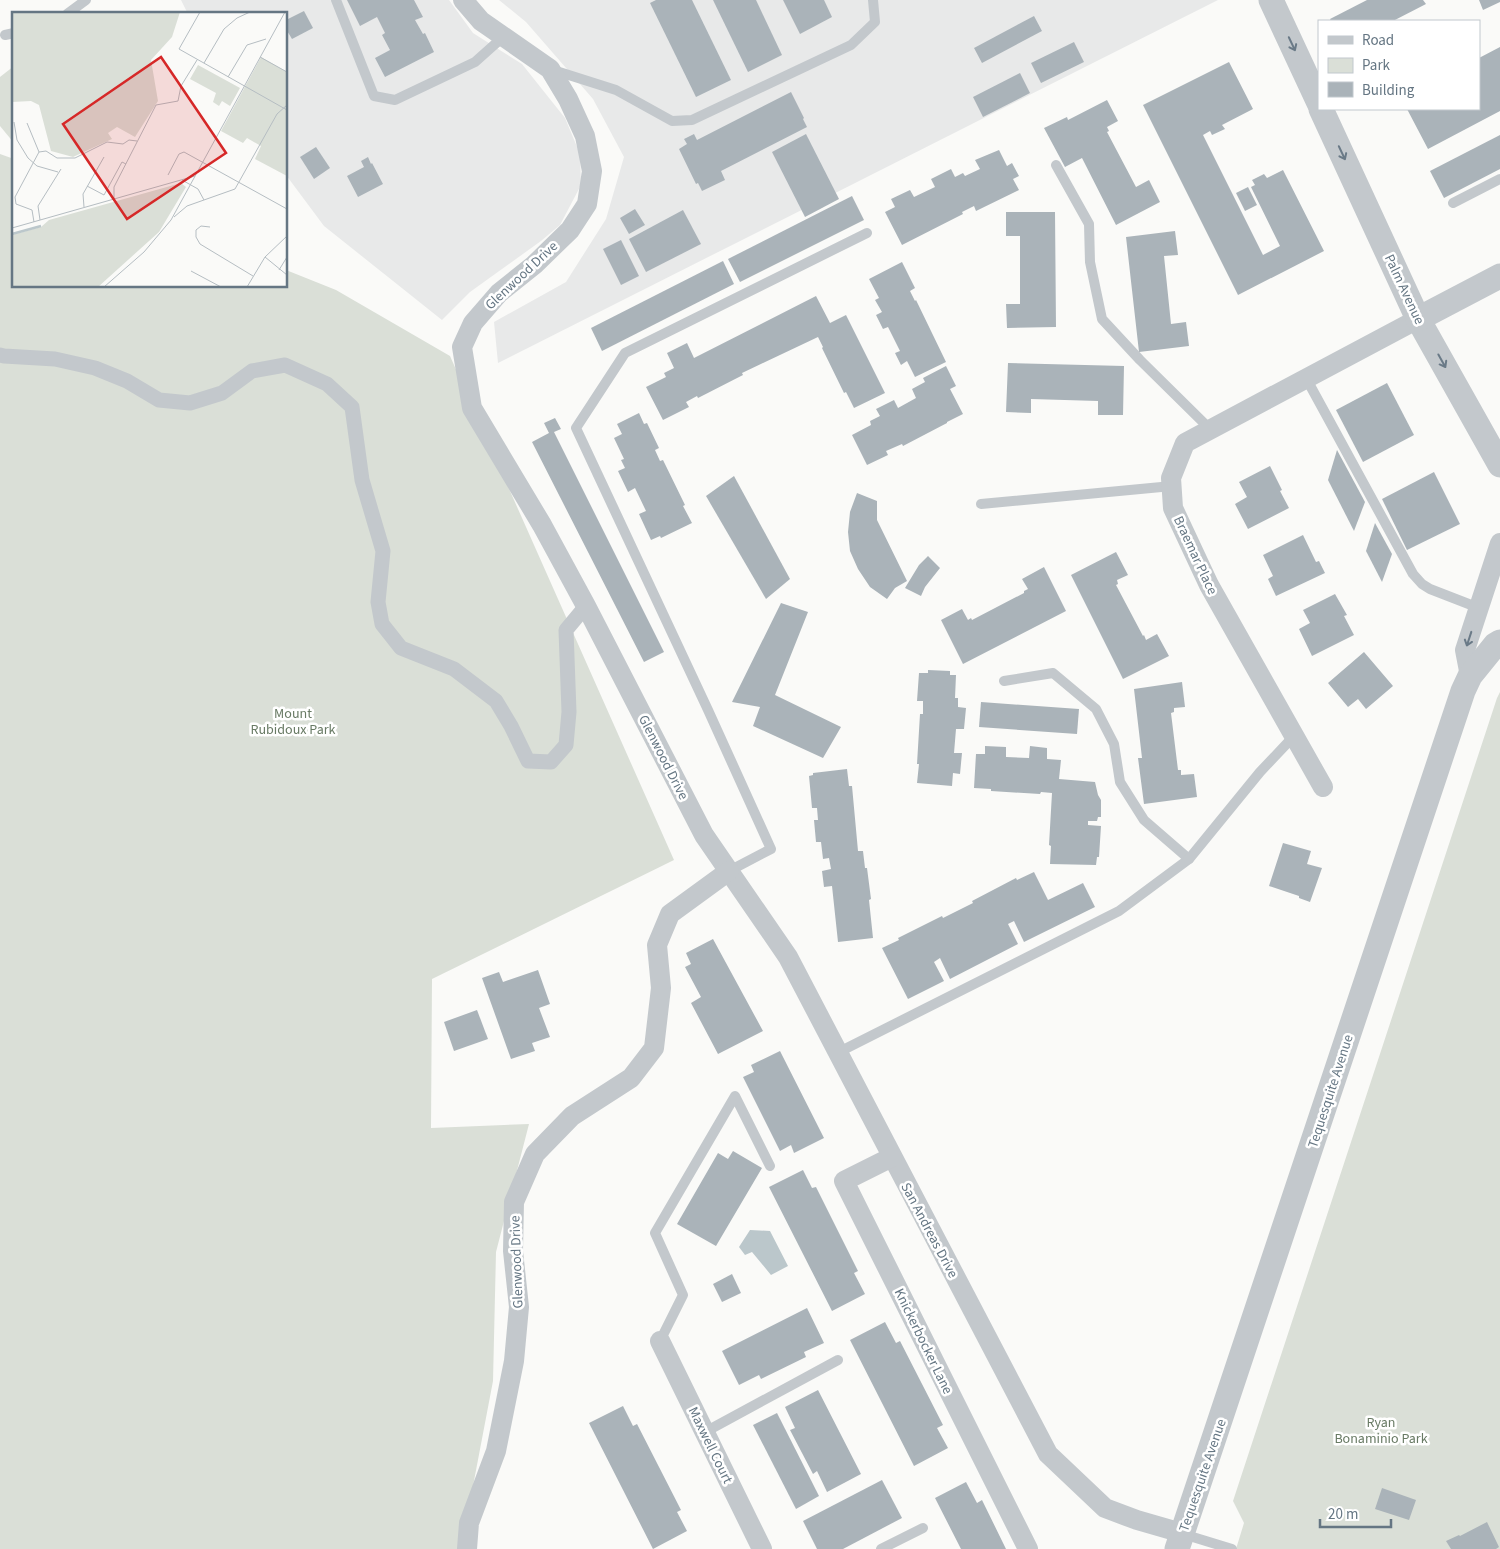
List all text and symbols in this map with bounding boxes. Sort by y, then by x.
inset map [12,12,288,288]
legend [1318,20,1480,110]
text: Road [1362,30,1394,51]
one-way arrow [1287,36,1297,51]
text: Park [1362,55,1391,76]
text: Building [1362,80,1415,101]
one-way arrow [1338,145,1347,160]
street label: Glenwood Drive [481,237,563,315]
street label: Palm Avenue [1379,251,1429,328]
one-way arrow [1437,354,1447,369]
street label: Braemar Place [1168,513,1222,598]
one-way arrow [1464,631,1473,647]
park label: Mount Rubidoux Park [251,704,336,740]
street label: Glenwood Drive [633,712,693,803]
street label: Tequesquite Avenue [1303,1032,1359,1151]
street label: San Andreas Drive [896,1179,963,1282]
street label: Glenwood Drive [505,1215,529,1309]
street label: Knickerbocker Lane [889,1285,957,1398]
street label: Maxwell Court [683,1404,737,1487]
park label: Ryan Bonaminio Park [1334,1413,1428,1449]
street label: Tequesquite Avenue [1174,1416,1232,1534]
scale bar [1320,1496,1391,1528]
text: 20 m [1328,1504,1358,1525]

